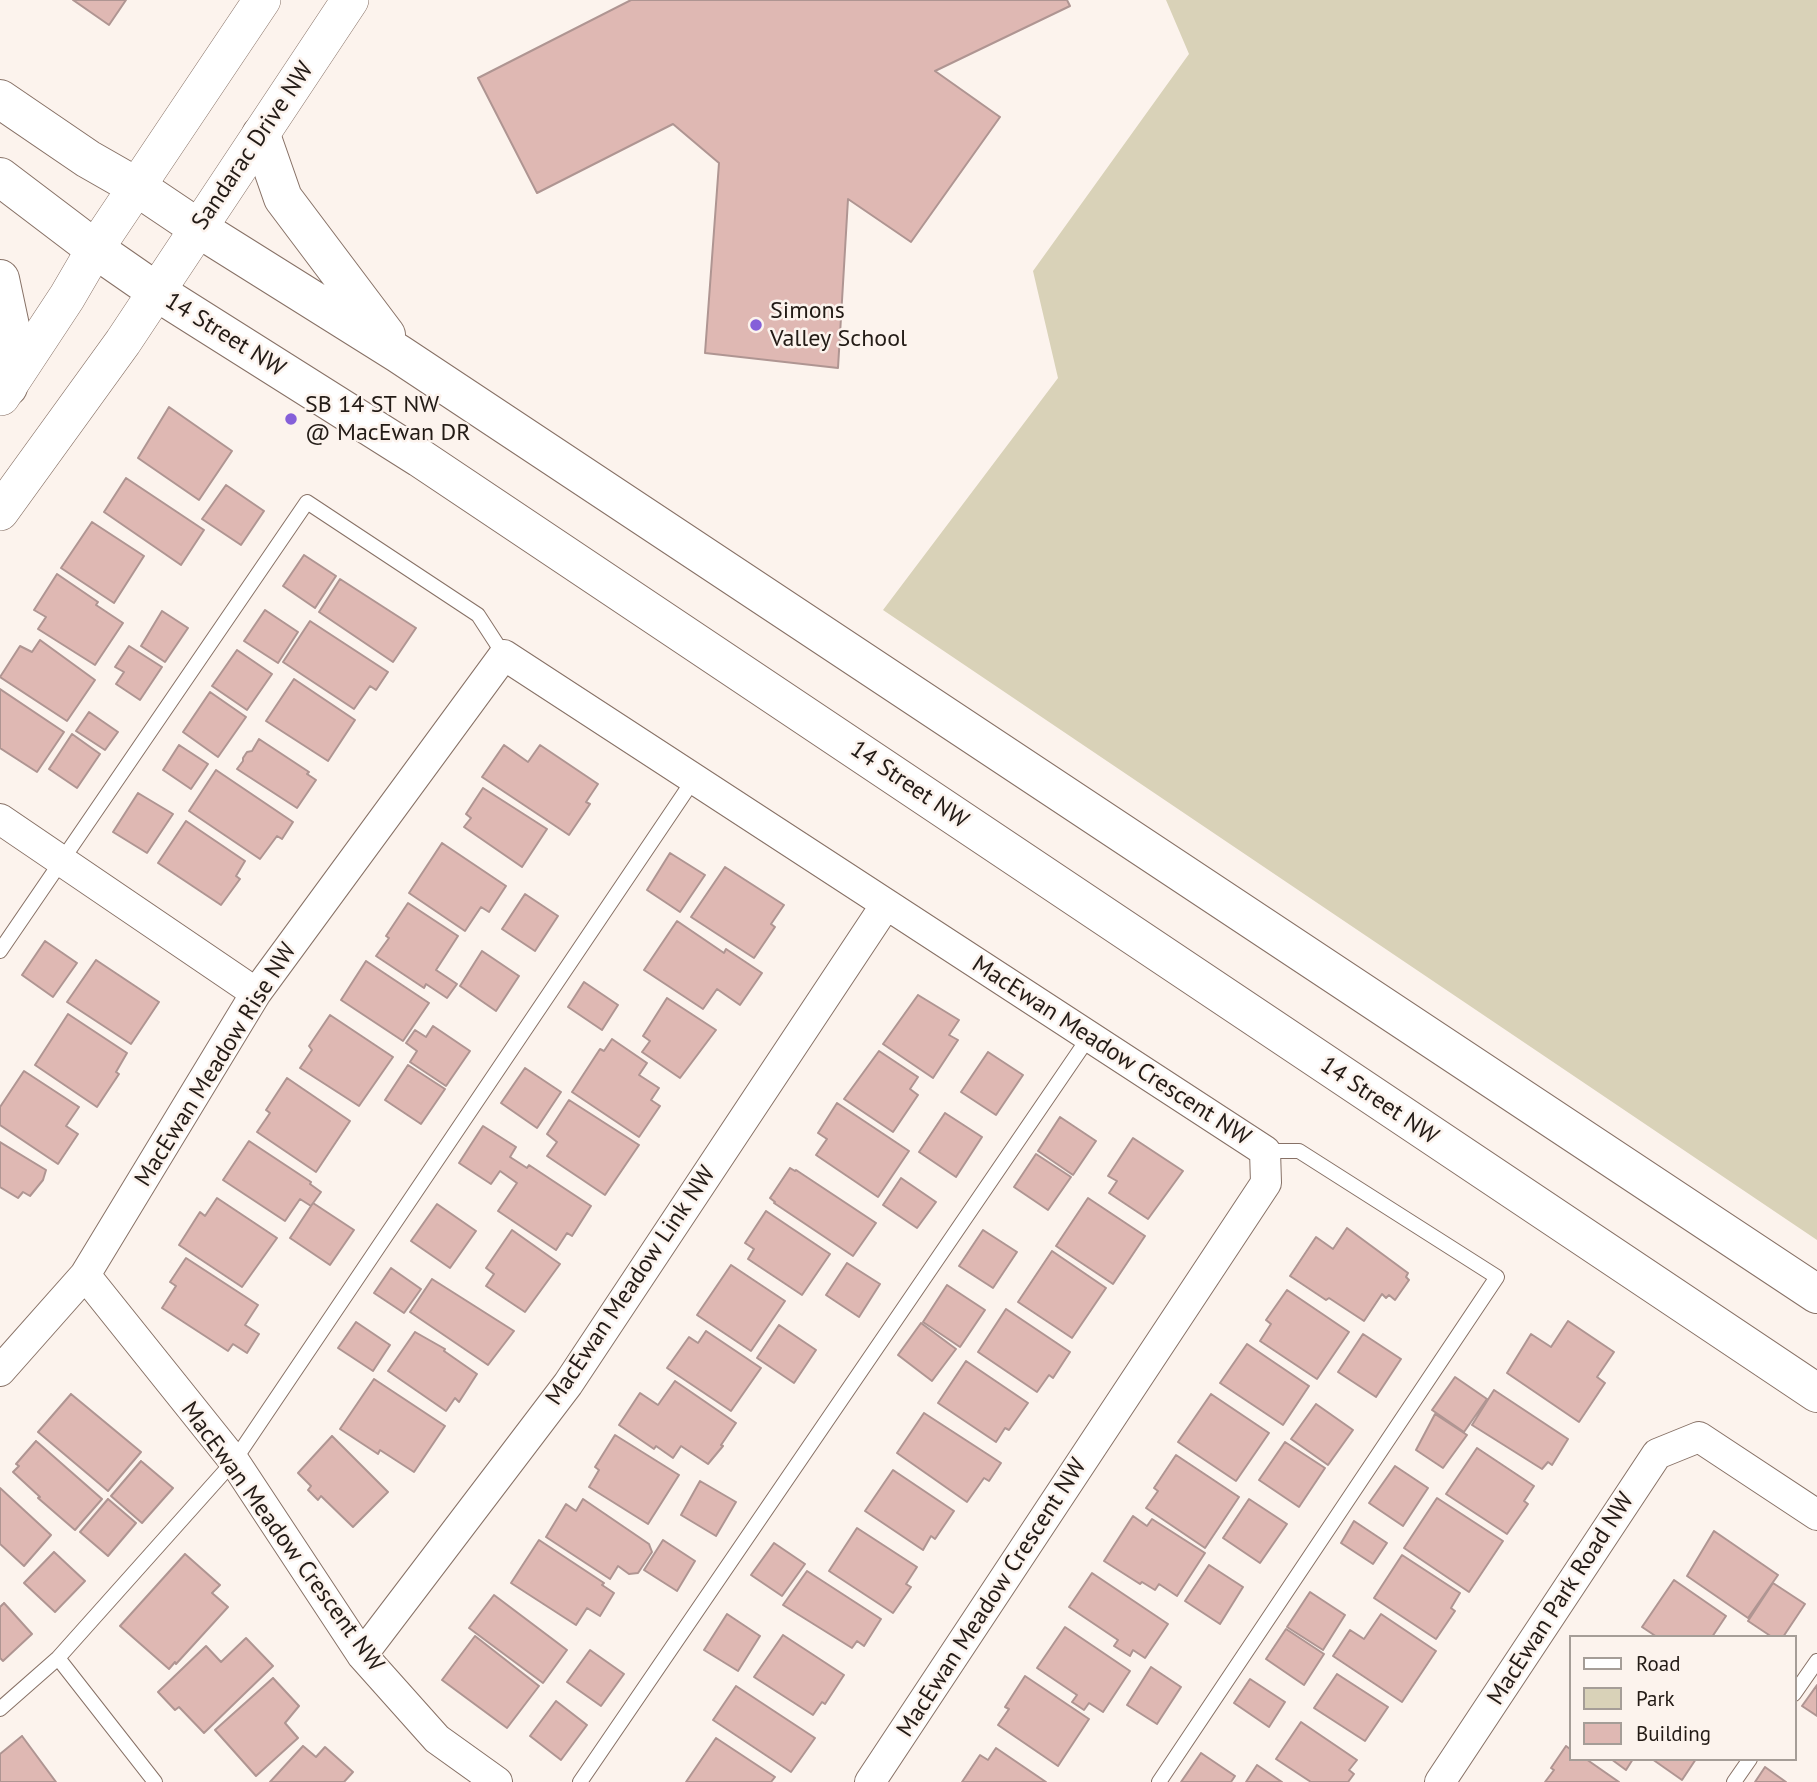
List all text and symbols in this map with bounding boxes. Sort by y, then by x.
street label: Sandarac Drive NW [186,57,320,235]
street label: 14 Street NW [160,287,290,383]
place label: Simons Valley School [770,297,907,353]
marker: Simons Valley School [748,317,764,333]
place label: SB 14 ST NW @ MacEwan DR [305,391,471,447]
marker: SB 14 ST NW @ MacEwan DR [283,411,299,427]
street label: 14 Street NW [844,735,974,835]
street label: MacEwan Meadow Rise NW [129,938,303,1192]
street label: MacEwan Meadow Crescent NW [966,950,1256,1152]
street label: 14 Street NW [1314,1051,1444,1151]
street label: MacEwan Meadow Link NW [540,1161,722,1411]
street label: MacEwan Meadow Crescent NW [174,1397,390,1677]
street label: MacEwan Meadow Crescent NW [891,1453,1093,1743]
street label: MacEwan Park Road NW [1482,1487,1640,1711]
legend [1568,1635,1796,1761]
text: Road [1636,1650,1680,1677]
text: Park [1636,1685,1675,1712]
text: Building [1636,1720,1711,1747]

